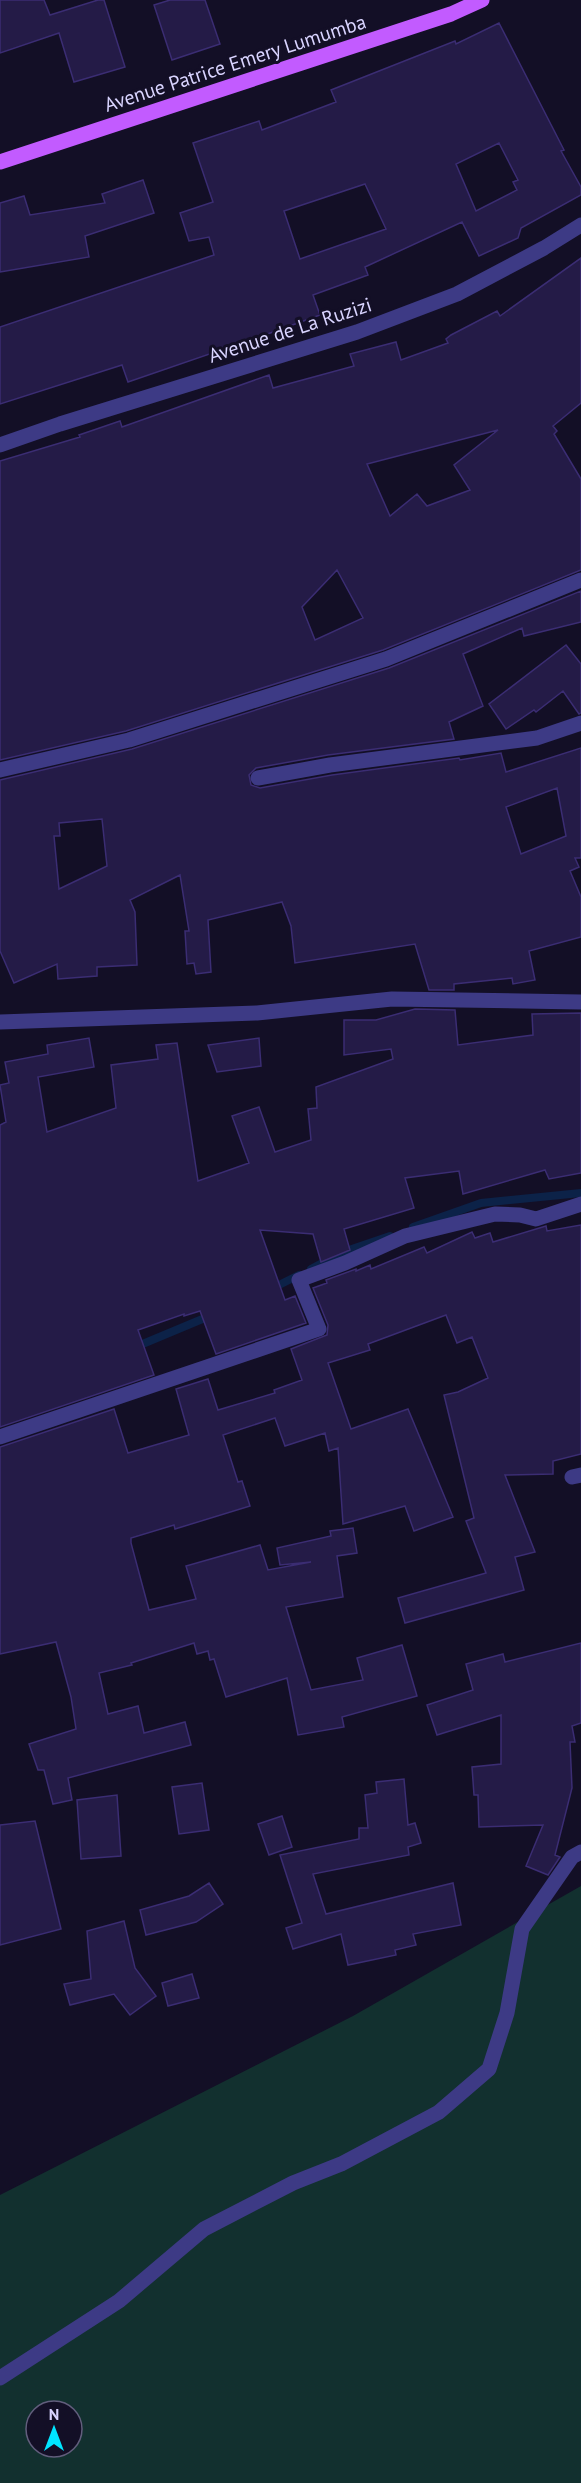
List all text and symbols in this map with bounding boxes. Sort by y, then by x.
street label: Avenue Patrice Emery Lumumba [101,8,369,118]
street label: Avenue de La Ruzizi [205,291,375,369]
north arrow [24,2399,84,2459]
text: N [49,2404,59,2424]

